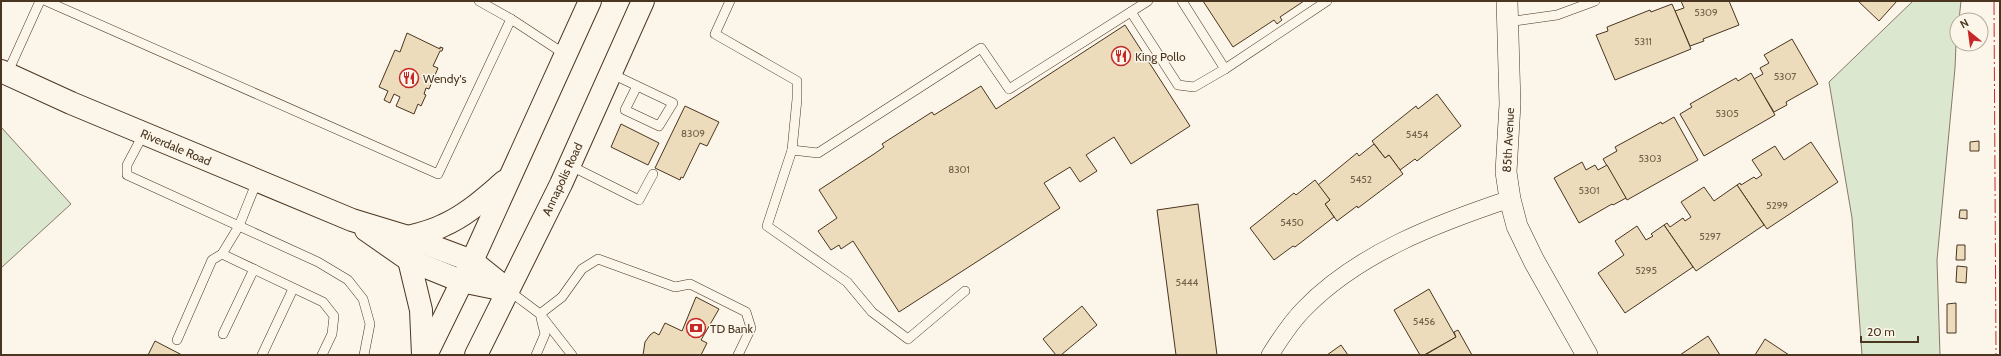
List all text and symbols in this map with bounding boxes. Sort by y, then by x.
house number: 5309 [1694,6,1718,19]
north arrow [1949,12,1989,52]
text: N [1957,15,1971,31]
house number: 5311 [1634,35,1652,48]
restaurant icon: King Pollo [1110,45,1132,67]
place label: King Pollo [1135,49,1186,64]
restaurant icon: Wendy's [398,67,420,89]
house number: 5307 [1774,70,1796,83]
place label: Wendy's [423,71,466,86]
street label: 85th Avenue [1499,107,1517,173]
house number: 5305 [1715,107,1739,120]
street label: Riverdale Road [138,125,214,169]
house number: 8309 [681,127,705,140]
house number: 5454 [1406,128,1428,141]
street label: Annapolis Road [539,140,585,218]
house number: 5303 [1638,152,1662,165]
house number: 8301 [948,163,970,176]
house number: 5452 [1350,173,1372,186]
house number: 5301 [1578,184,1600,197]
house number: 5299 [1766,199,1788,212]
house number: 5450 [1280,216,1304,229]
house number: 5297 [1699,230,1721,243]
house number: 5295 [1635,264,1657,277]
house number: 5444 [1176,276,1199,289]
house number: 5456 [1413,315,1435,328]
bank icon: TD Bank [685,317,707,339]
scale bar [1861,318,1918,344]
place label: TD Bank [710,321,753,336]
text: 20 m [1867,324,1895,339]

